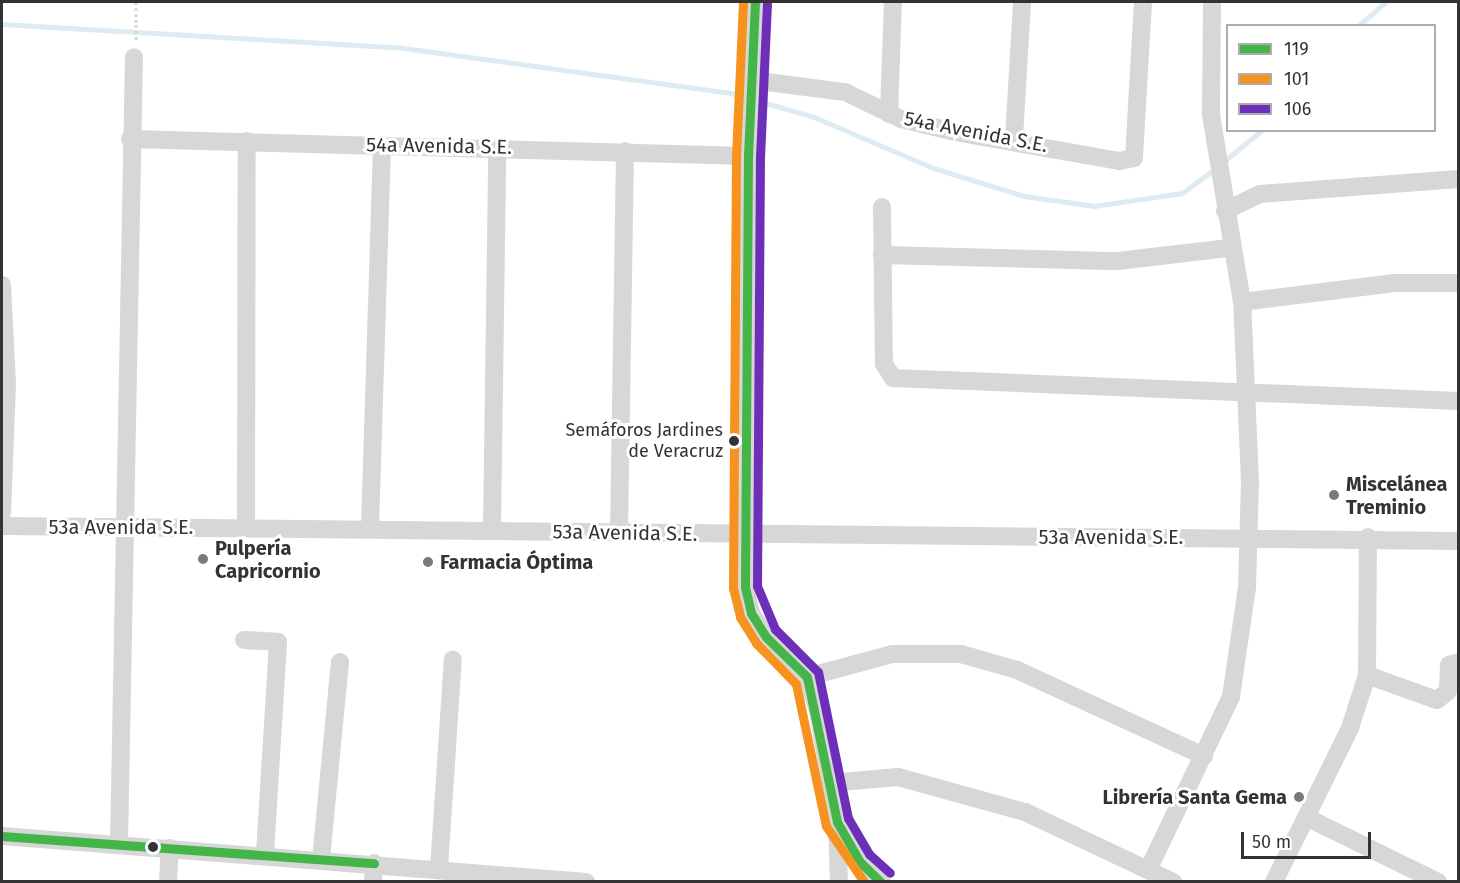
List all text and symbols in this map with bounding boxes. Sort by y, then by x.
legend [1226,24,1436,132]
text: 119 [1284,38,1309,60]
text: 101 [1284,68,1309,90]
text: 106 [1284,98,1311,120]
street label: 54a Avenida S.E. [902,106,1050,158]
street label: 54a Avenida S.E. [366,133,512,159]
place label: Semáforos Jardines de Veracruz [565,420,723,462]
marker: Semáforos Jardines de Veracruz [728,435,740,447]
place label: Miscelánea Treminio [1346,472,1447,519]
marker: Miscelánea Treminio [1327,488,1341,502]
street label: 53a Avenida S.E. [49,515,193,539]
street label: 53a Avenida S.E. [552,520,698,546]
street label: 53a Avenida S.E. [1039,525,1183,549]
place label: Pulpería Capricornio [215,536,321,583]
place label: Farmacia Óptima [440,550,593,574]
marker: Pulpería Capricornio [196,552,210,566]
marker: Farmacia Óptima [421,555,435,569]
place label: Librería Santa Gema [1102,785,1287,809]
marker: Librería Santa Gema [1292,790,1306,804]
scale bar [1244,820,1374,858]
text: 50 m [1252,831,1291,853]
unlabelled marker [147,841,159,853]

